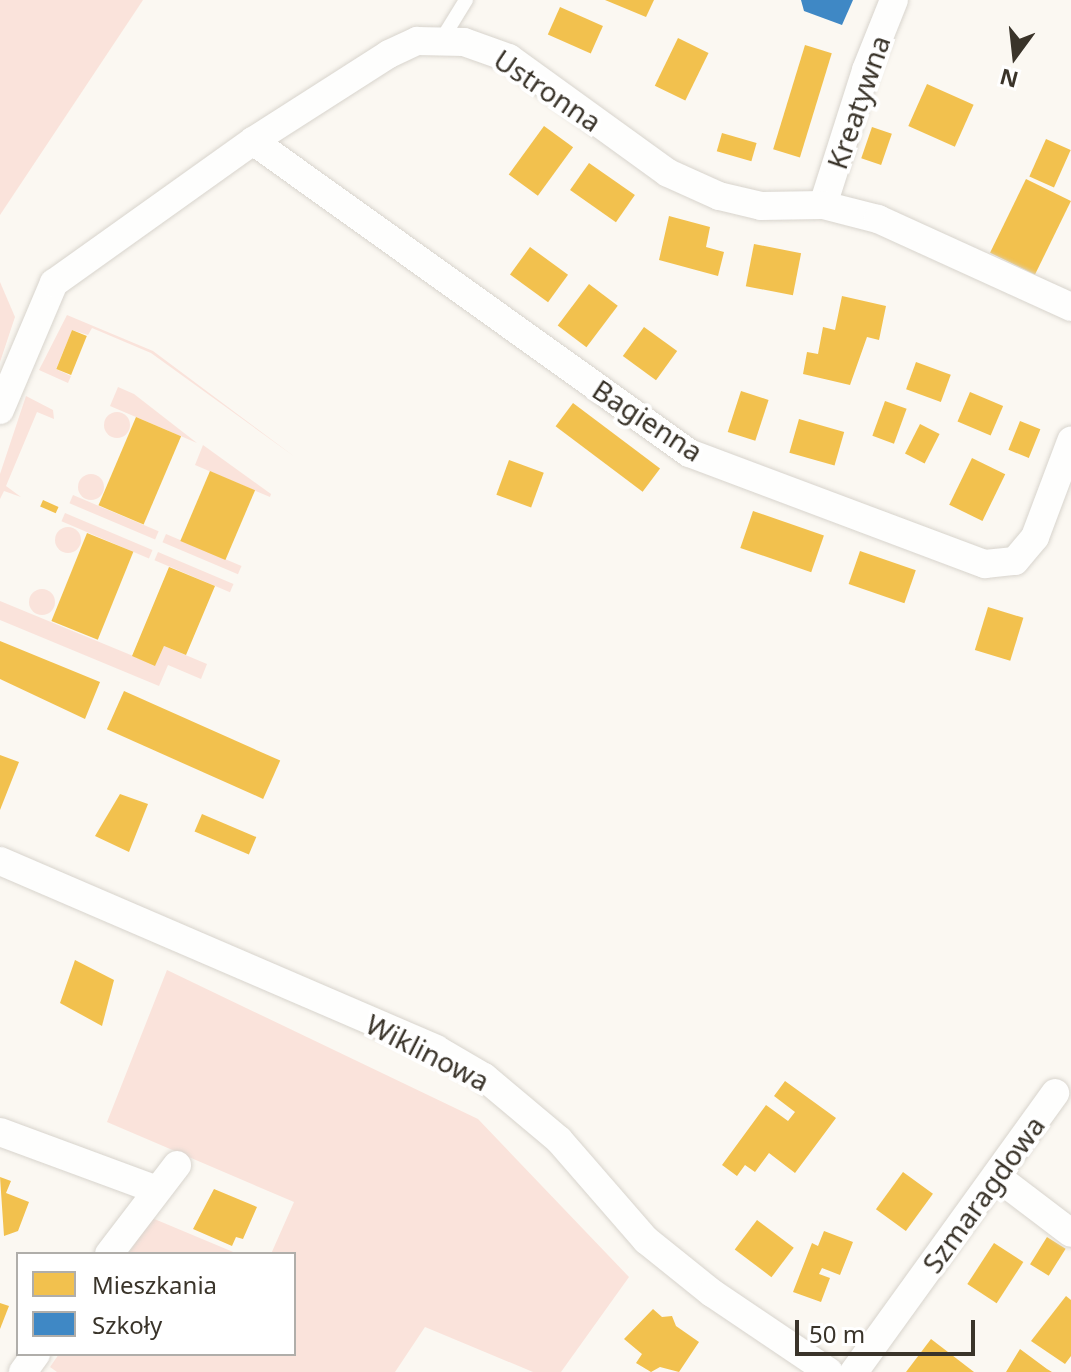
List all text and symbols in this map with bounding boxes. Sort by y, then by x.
north arrow [975,16,1055,96]
street label: Kreatywna [819,31,897,173]
street label: Ustronna [488,42,608,138]
text: N [996,62,1021,96]
street label: Bagienna [587,372,709,468]
street label: Wiklinowa [361,1007,495,1097]
street label: Szmaragdowa [915,1109,1051,1279]
legend [16,1252,296,1356]
text: Mieszkania [92,1268,217,1301]
scale bar [799,1304,979,1354]
text: Szkoły [92,1308,162,1341]
text: 50 m [809,1317,865,1350]

